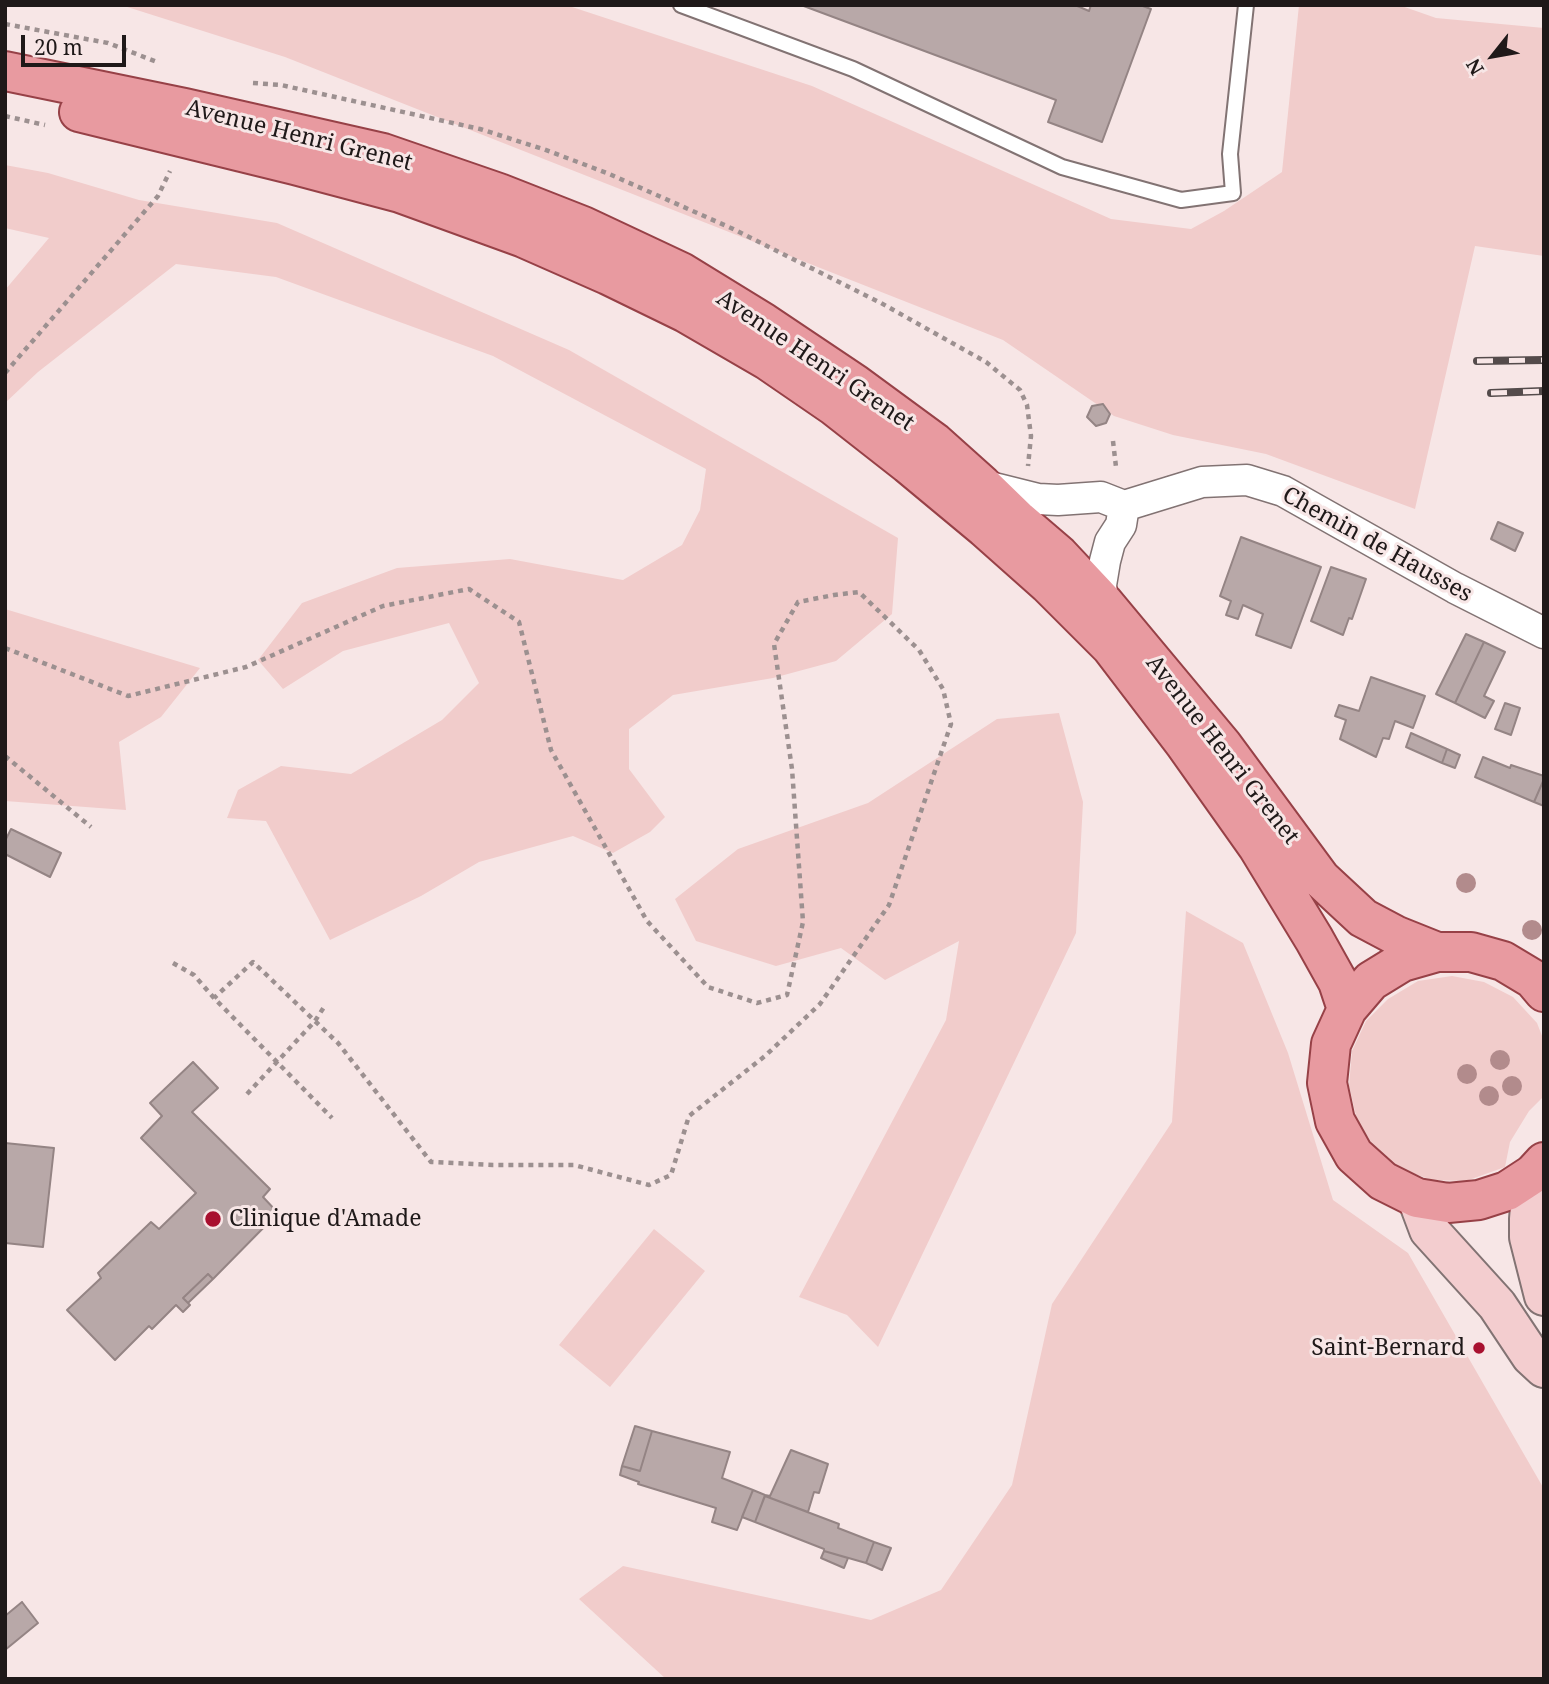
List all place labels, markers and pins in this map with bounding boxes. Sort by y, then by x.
place label: Clinique d'Amade [229,1205,421,1233]
marker: Clinique d'Amade [203,1209,223,1229]
place label: Saint-Bernard [1311,1334,1465,1362]
marker: Saint-Bernard [1471,1340,1487,1356]

